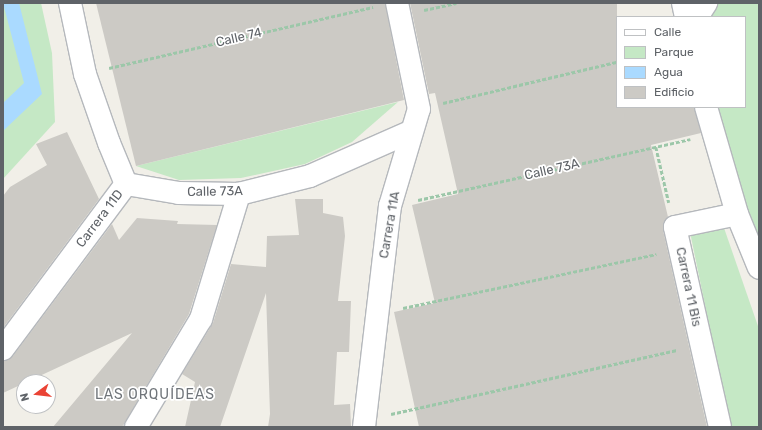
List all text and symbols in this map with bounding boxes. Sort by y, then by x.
legend [616,16,746,108]
street label: Calle 74 [214,25,264,51]
text: Calle [654,25,681,39]
text: Parque [654,45,694,59]
text: Agua [654,65,683,79]
text: Edificio [654,85,694,99]
street label: Calle 73A [523,156,581,184]
street label: Calle 73A [187,184,243,200]
street label: Carrera 11D [73,187,127,251]
street label: Carrera 11A [376,190,404,260]
street label: Carrera 11 Bis [672,246,704,328]
north arrow [16,374,56,414]
district label: LAS ORQUÍDEAS [95,387,215,403]
text: N [18,391,32,402]

